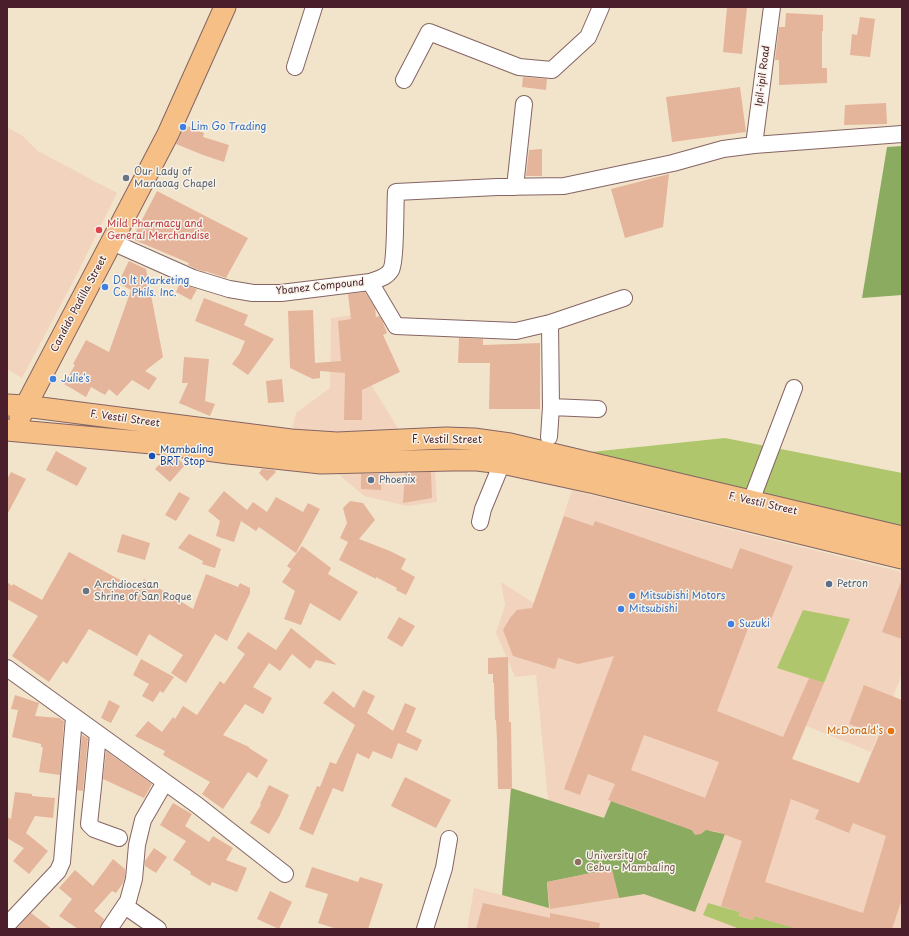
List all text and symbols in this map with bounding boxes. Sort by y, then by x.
street label: Ipil-ipil Road [753,45,773,107]
place label: Lim Go Trading [191,121,266,133]
marker: Lim Go Trading [178,122,188,132]
place label: Our Lady of Manaoag Chapel [134,166,216,190]
marker: Our Lady of Manaoag Chapel [121,173,131,183]
place label: Mild Pharmacy and General Merchandise [107,218,209,242]
marker: Mild Pharmacy and General Merchandise [94,225,104,235]
street label: Candido Padilla Street [48,254,110,354]
place label: Do It Marketing Co. Phils. Inc. [113,275,189,298]
street label: Ybanez Compound [275,276,365,298]
marker: Do It Marketing Co. Phils. Inc. [100,282,110,292]
place label: Julie's [61,373,90,385]
marker: Julie's [48,374,58,384]
street label: F. Vestil Street [90,408,160,430]
street label: F. Vestil Street [412,434,482,446]
place label: Mambaling BRT Stop [160,444,214,468]
marker: Mambaling BRT Stop [147,451,157,461]
place label: Phoenix [379,474,415,486]
marker: Phoenix [366,475,376,485]
street label: F. Vestil Street [728,490,798,518]
place label: Petron [837,578,868,590]
place label: Archdiocesan Shrine of San Roque [94,579,192,602]
marker: Petron [824,579,834,589]
marker: Archdiocesan Shrine of San Roque [81,586,91,596]
place label: Mitsubishi Motors [640,590,725,602]
marker: Mitsubishi Motors [627,591,637,601]
place label: Mitsubishi [629,603,677,615]
marker: Mitsubishi [616,604,626,614]
place label: Suzuki [739,618,770,630]
marker: Suzuki [726,619,736,629]
place label: McDonald's [827,725,883,737]
marker: McDonald's [886,726,896,736]
place label: University of Cebu - Mambaling [586,850,675,874]
marker: University of Cebu - Mambaling [573,857,583,867]

